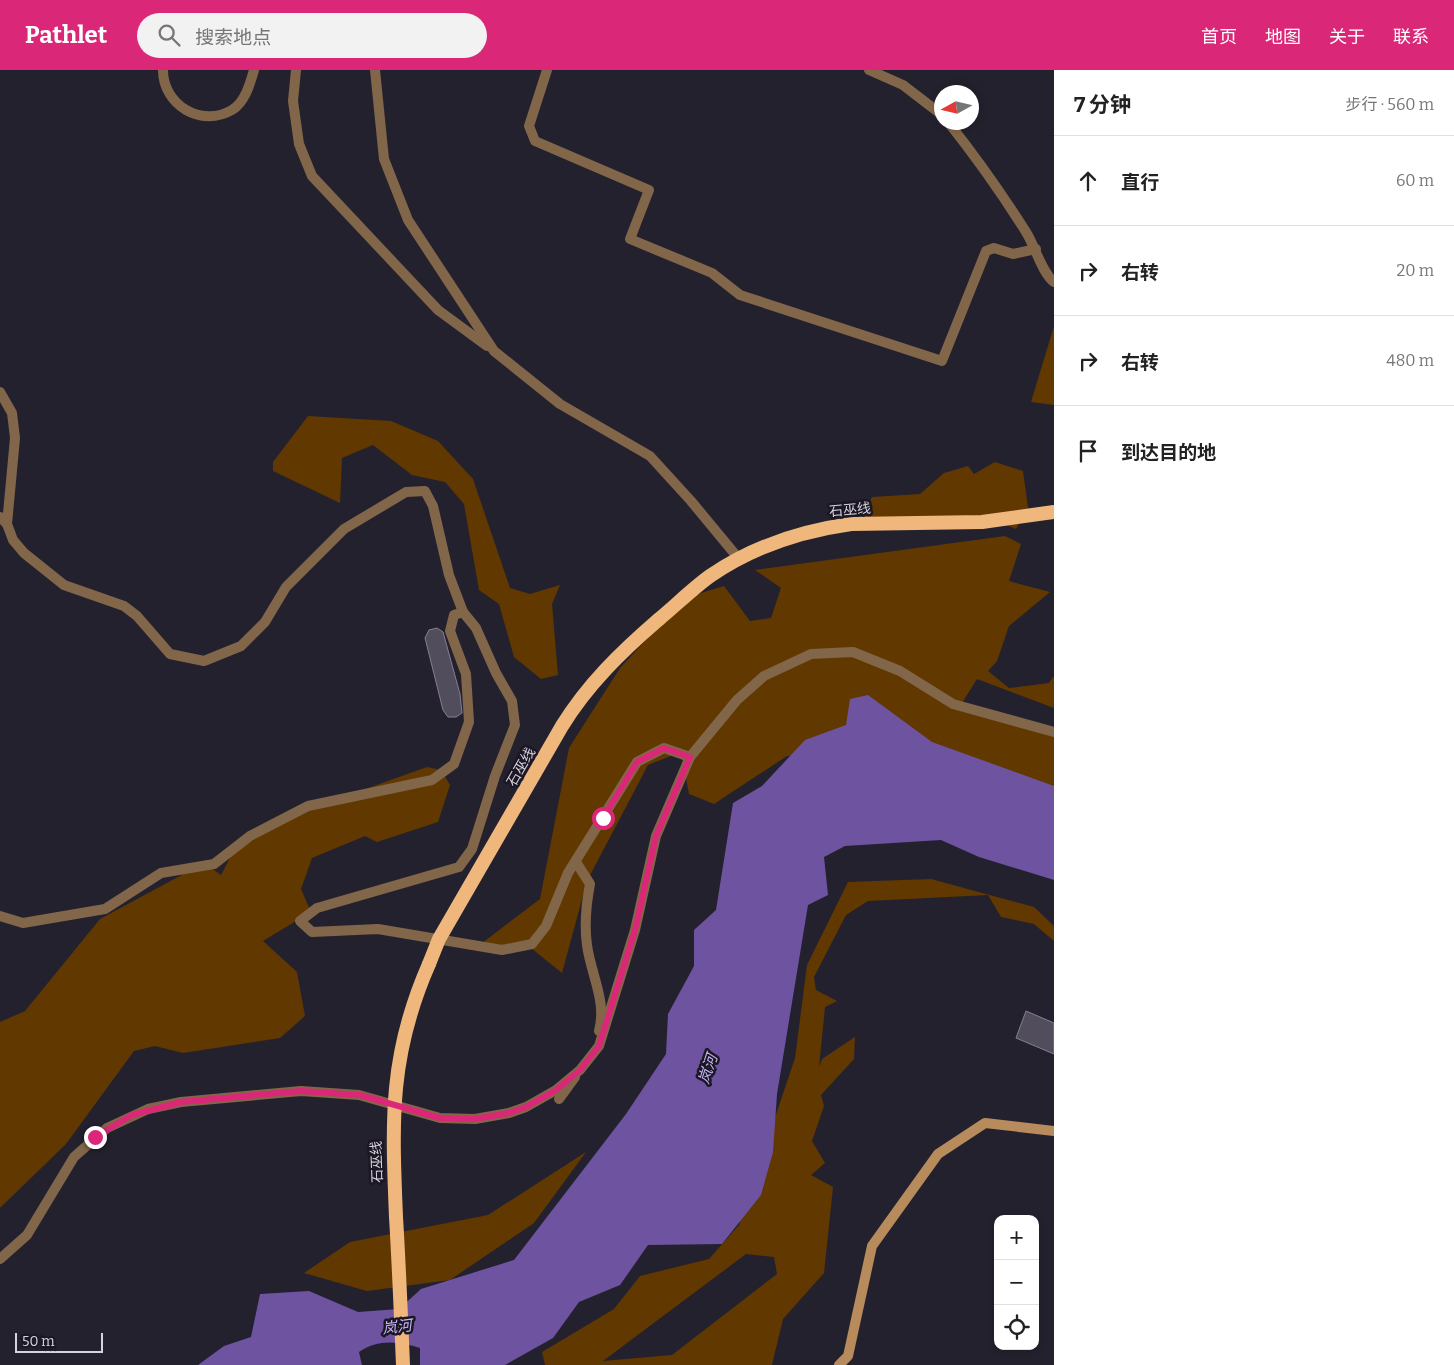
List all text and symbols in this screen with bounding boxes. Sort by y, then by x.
search box [137,13,487,58]
text: Pathlet [25,21,107,49]
icon: search [155,21,183,49]
text: 搜索地点 [195,26,271,49]
text: 首页 [1201,26,1237,48]
text: 地图 [1265,26,1301,48]
text: 关于 [1329,26,1365,48]
text: 联系 [1393,26,1429,48]
north arrow [934,85,979,130]
text: 7 分钟 [1074,92,1131,118]
text: 步行 · 560 m [1346,95,1434,114]
icon: ahead [1074,167,1102,195]
text: 直行 [1121,171,1159,194]
text: 60 m [1396,171,1434,190]
icon: right [1074,257,1102,285]
text: 右转 [1121,261,1159,284]
text: 20 m [1397,261,1434,280]
icon: right [1074,347,1102,375]
text: 右转 [1121,351,1159,374]
text: 480 m [1386,351,1434,370]
icon: arrive [1074,437,1102,465]
text: 到达目的地 [1121,441,1216,464]
street label: 石巫线 [828,500,872,520]
street label: 石巫线 [503,745,539,789]
route start [592,807,615,830]
water label: 岚河 [695,1049,722,1086]
route end [84,1126,107,1149]
street label: 石巫线 [368,1141,386,1183]
map controls [994,1215,1039,1350]
button: + [994,1215,1039,1260]
button: − [994,1260,1039,1305]
button: locate [994,1305,1039,1350]
water label: 岚河 [381,1316,416,1338]
scale bar [15,1330,102,1353]
text: 50 m [22,1333,55,1350]

